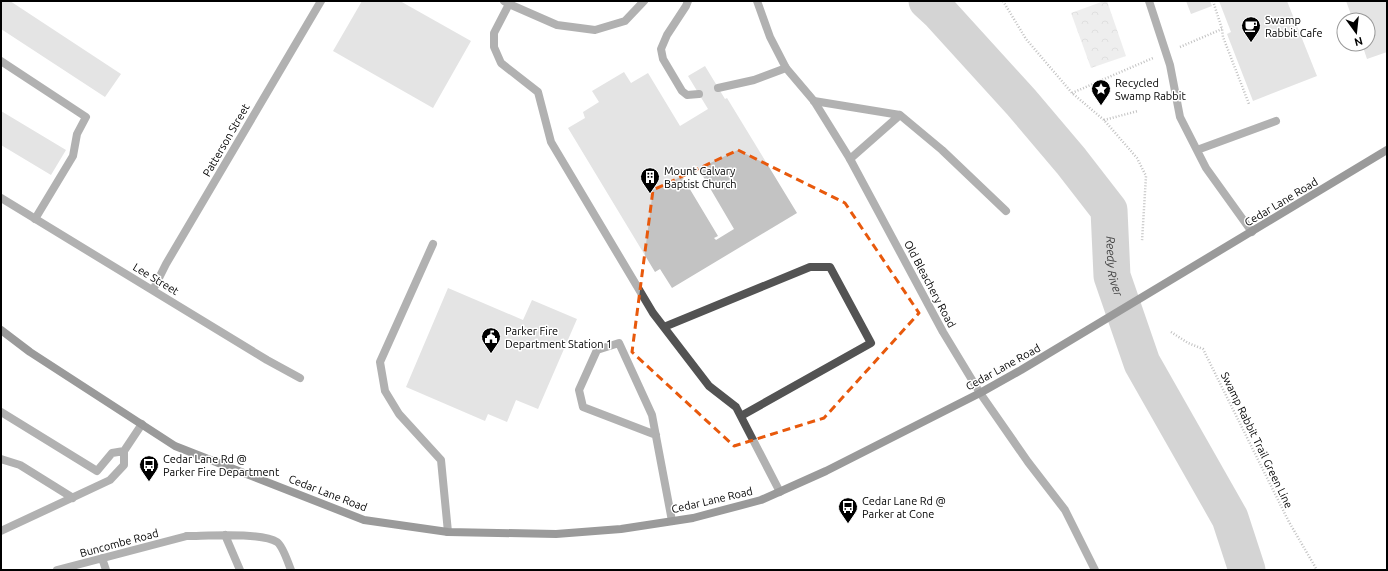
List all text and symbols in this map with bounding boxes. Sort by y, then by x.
north arrow [1336,12,1376,52]
place label: Swamp Rabbit Cafe [1265,14,1323,39]
cafe icon: Swamp Rabbit Cafe [1240,15,1262,43]
text: N [1353,35,1364,49]
place label: Recycled Swamp Rabbit [1115,77,1186,102]
place icon: Recycled Swamp Rabbit [1090,78,1112,106]
street label: Patterson Street [200,101,252,178]
place label: Mount Calvary Baptist Church [664,165,737,190]
building icon: Mount Calvary Baptist Church [639,166,661,194]
street label: Cedar Lane Road [1242,175,1320,229]
water label: Reedy River [1104,236,1126,298]
street label: Old Bleachery Road [902,238,958,330]
street label: Lee Street [131,261,182,298]
place label: Parker Fire Department Station 1 [505,325,612,350]
public building icon: Parker Fire Department Station 1 [480,326,502,354]
street label: Cedar Lane Road [964,342,1042,392]
street label: Swamp Rabbit Trail Green Line [1219,370,1295,510]
place label: Cedar Lane Rd @ Parker Fire Department [163,453,280,478]
bus stop icon: Cedar Lane Rd @ Parker Fire Department [138,454,160,482]
street label: Cedar Lane Road [287,473,369,513]
street label: Cedar Lane Road [670,485,754,515]
place label: Cedar Lane Rd @ Parker at Cone [862,495,946,520]
bus stop icon: Cedar Lane Rd @ Parker at Cone [837,496,859,524]
street label: Buncombe Road [78,527,160,559]

